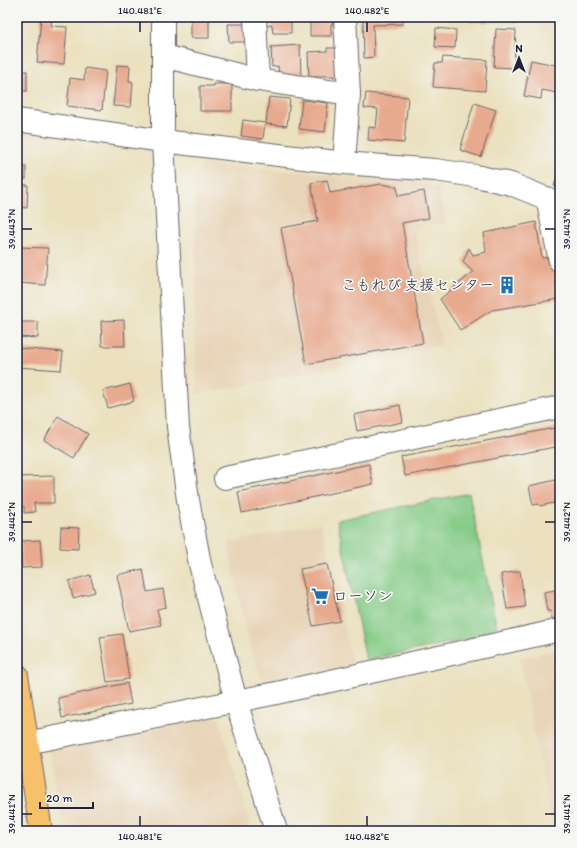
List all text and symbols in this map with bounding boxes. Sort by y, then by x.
text: 140.481°E [118,4,162,17]
text: 140.482°E [345,4,390,17]
north arrow [499,38,539,78]
text: N [515,42,523,55]
text: 39.443°N [5,209,18,249]
text: 39.443°N [560,209,573,249]
building icon: こもれび 支援センター [497,275,517,295]
place label: こもれび 支援センター [341,276,494,294]
text: 39.442°N [5,502,18,542]
text: 39.442°N [560,502,573,542]
supermarket icon: ローソン [310,586,330,606]
place label: ローソン [333,587,393,605]
scale bar [40,784,93,810]
text: 20 m [46,791,73,805]
text: 39.441°N [5,794,18,834]
text: 39.441°N [560,794,573,834]
text: 140.481°E [118,830,162,843]
text: 140.482°E [345,830,390,843]

